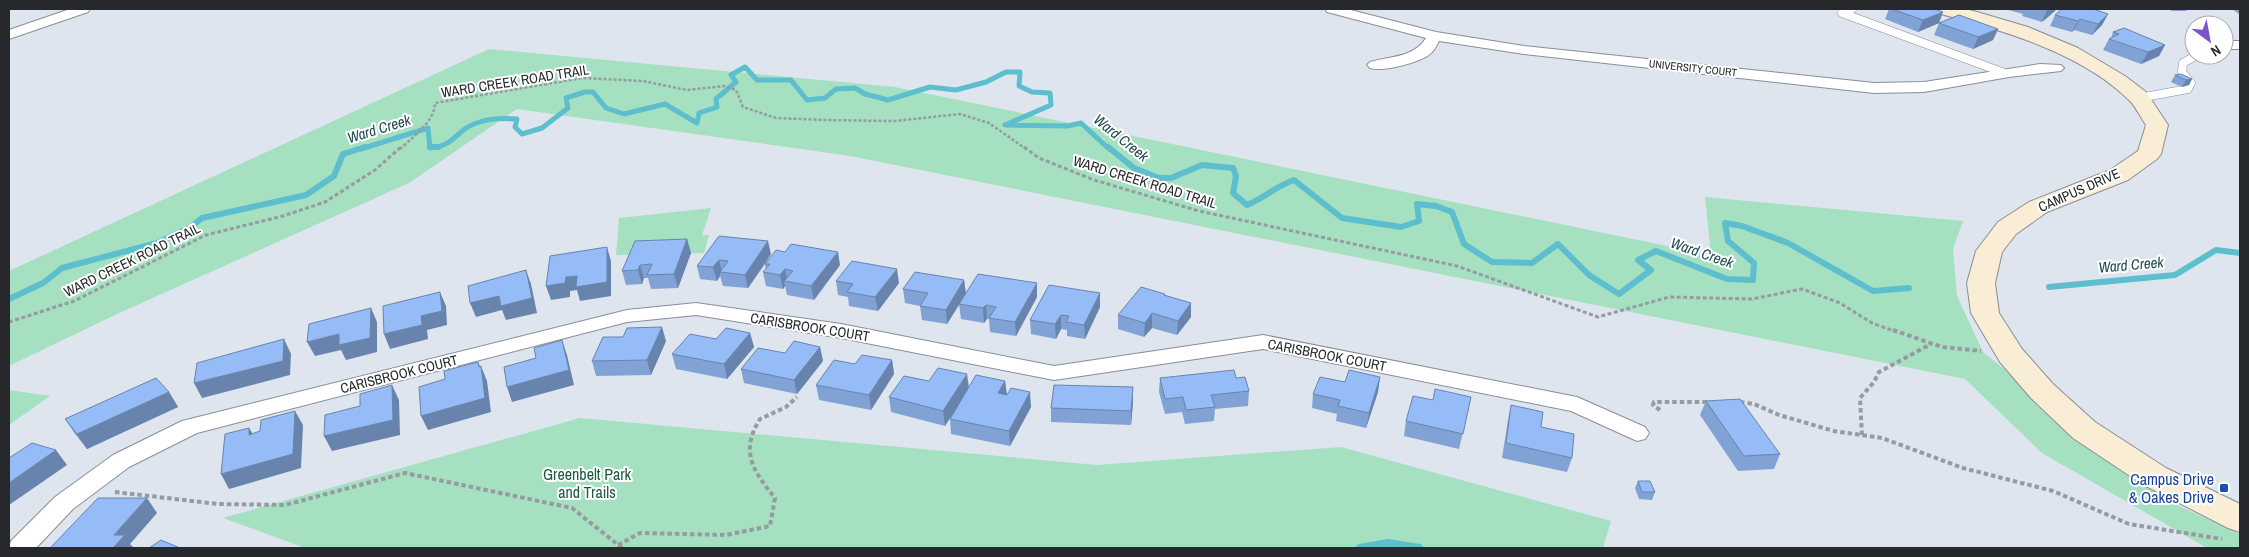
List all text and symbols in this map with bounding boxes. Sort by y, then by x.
north arrow [2184,15,2234,65]
text: N [2208,41,2224,61]
street label: UNIVERSITY COURT [1648,56,1738,80]
street label: WARD CREEK ROAD TRAIL [440,60,591,102]
water label: Ward Creek [345,109,414,148]
water label: Ward Creek [1089,109,1154,167]
street label: WARD CREEK ROAD TRAIL [1071,152,1220,213]
street label: CAMPUS DRIVE [2035,164,2123,216]
street label: WARD CREEK ROAD TRAIL [61,219,204,301]
water label: Ward Creek [1668,232,1737,273]
water label: Ward Creek [2097,251,2165,278]
street label: CARISBROOK COURT [749,309,871,345]
street label: CARISBROOK COURT [1266,335,1388,375]
street label: CARISBROOK COURT [338,351,460,397]
park label: Greenbelt Park and Trails [543,463,632,503]
place label: Campus Drive & Oakes Drive [2129,468,2214,508]
marker: Campus Drive & Oakes Drive [2218,482,2230,494]

